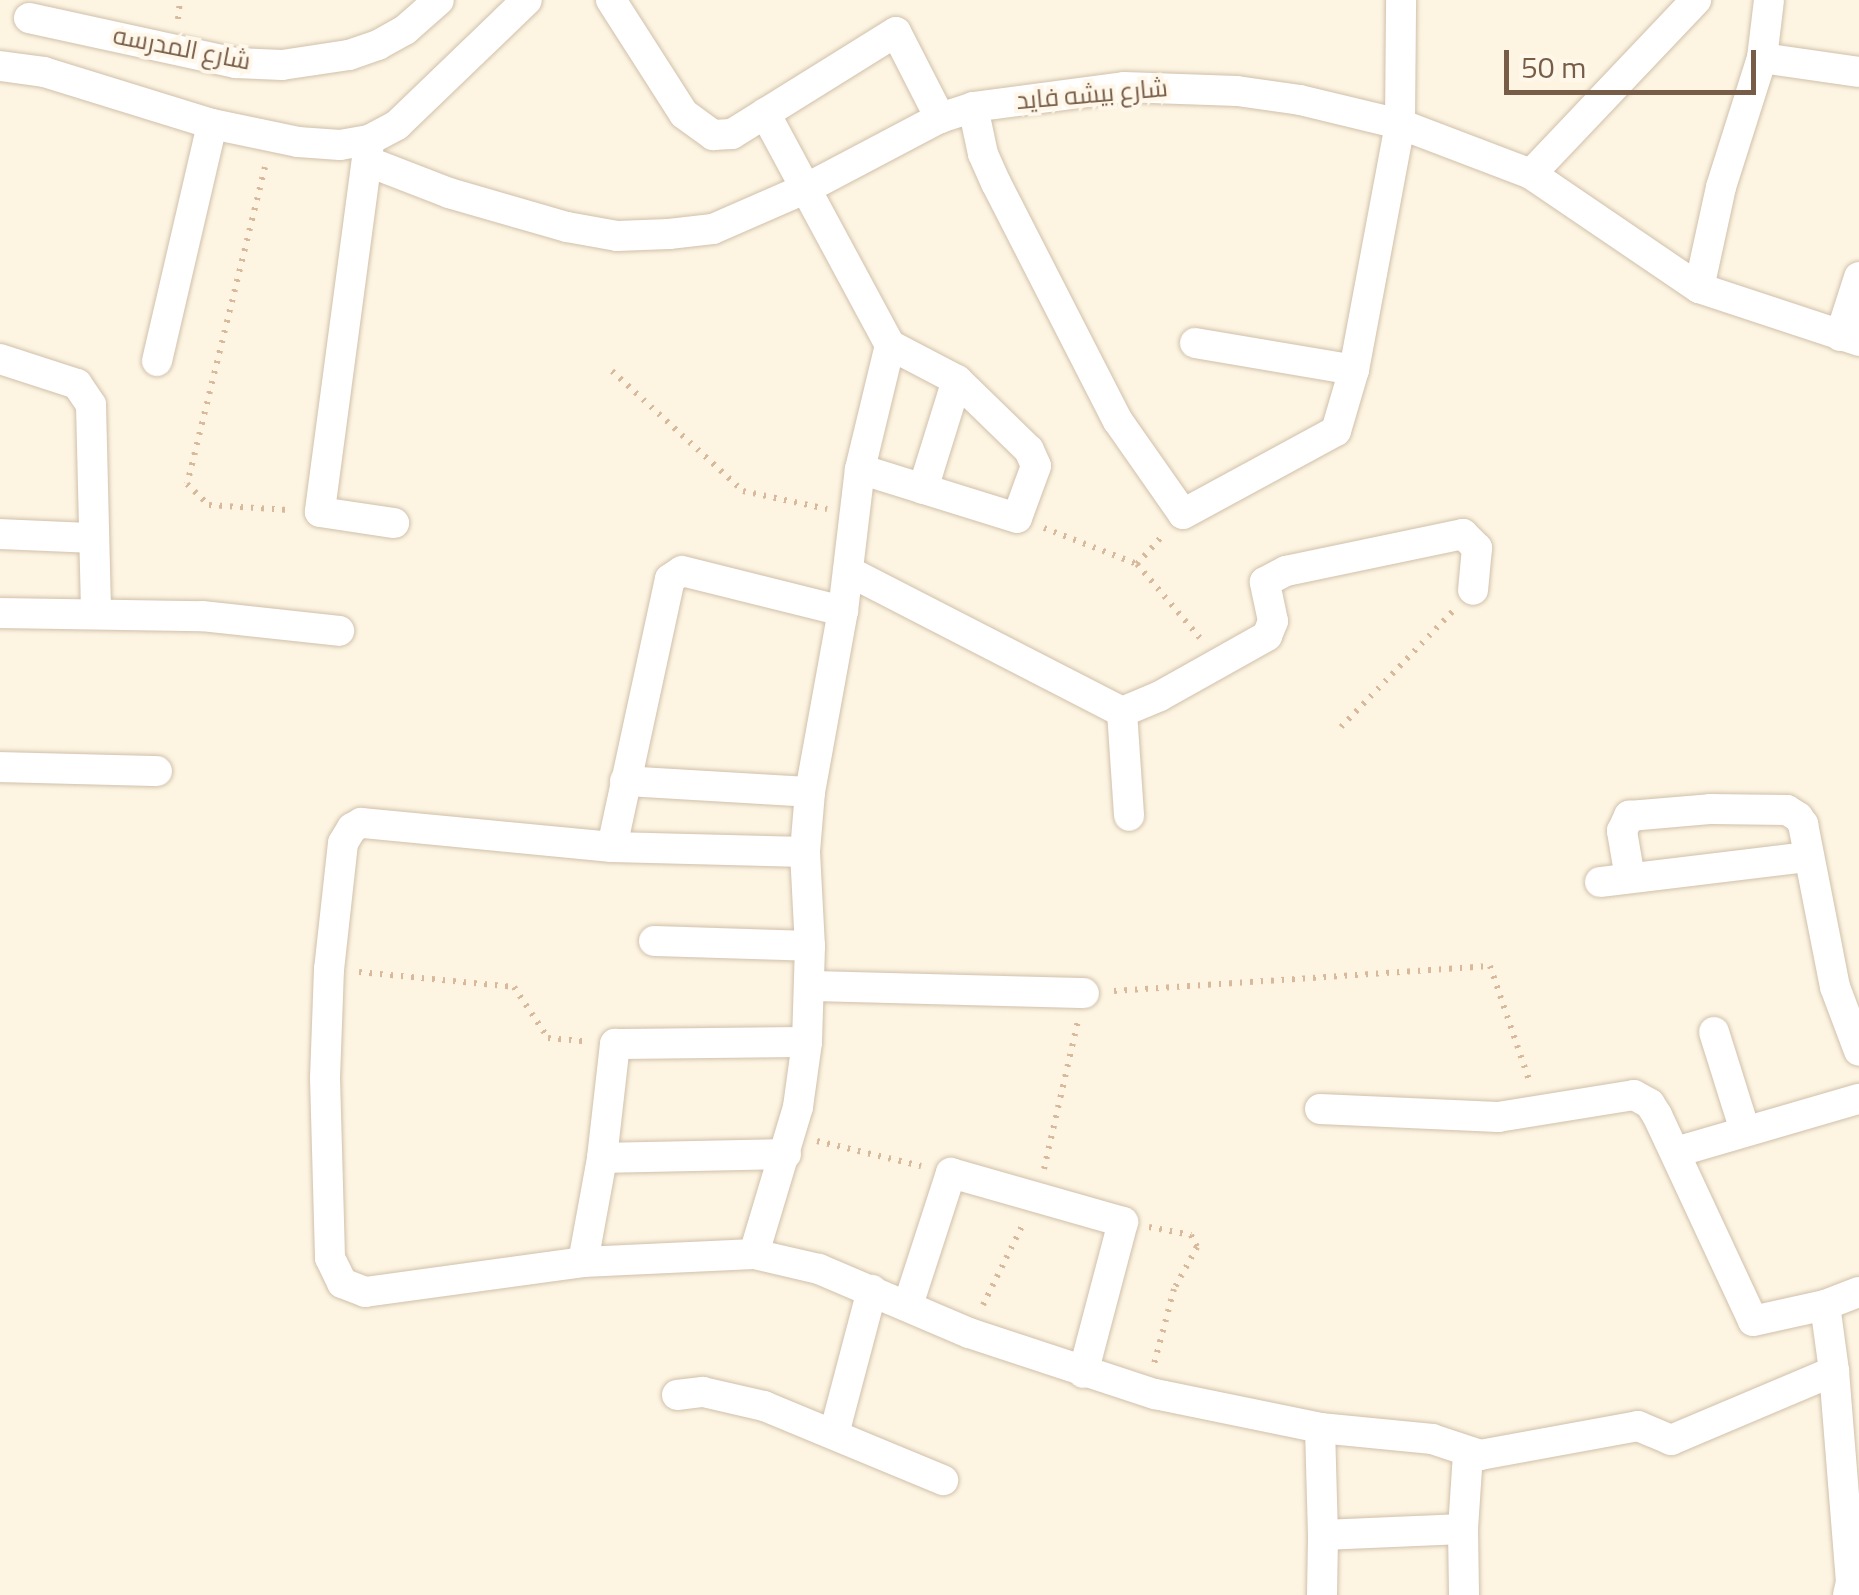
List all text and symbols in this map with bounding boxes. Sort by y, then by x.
street label: شارع المدرسه [111,20,253,76]
scale bar [1509,30,1762,92]
text: 50 m [1521,44,1586,90]
street label: شارع بيشه فايد [1015,72,1169,116]

